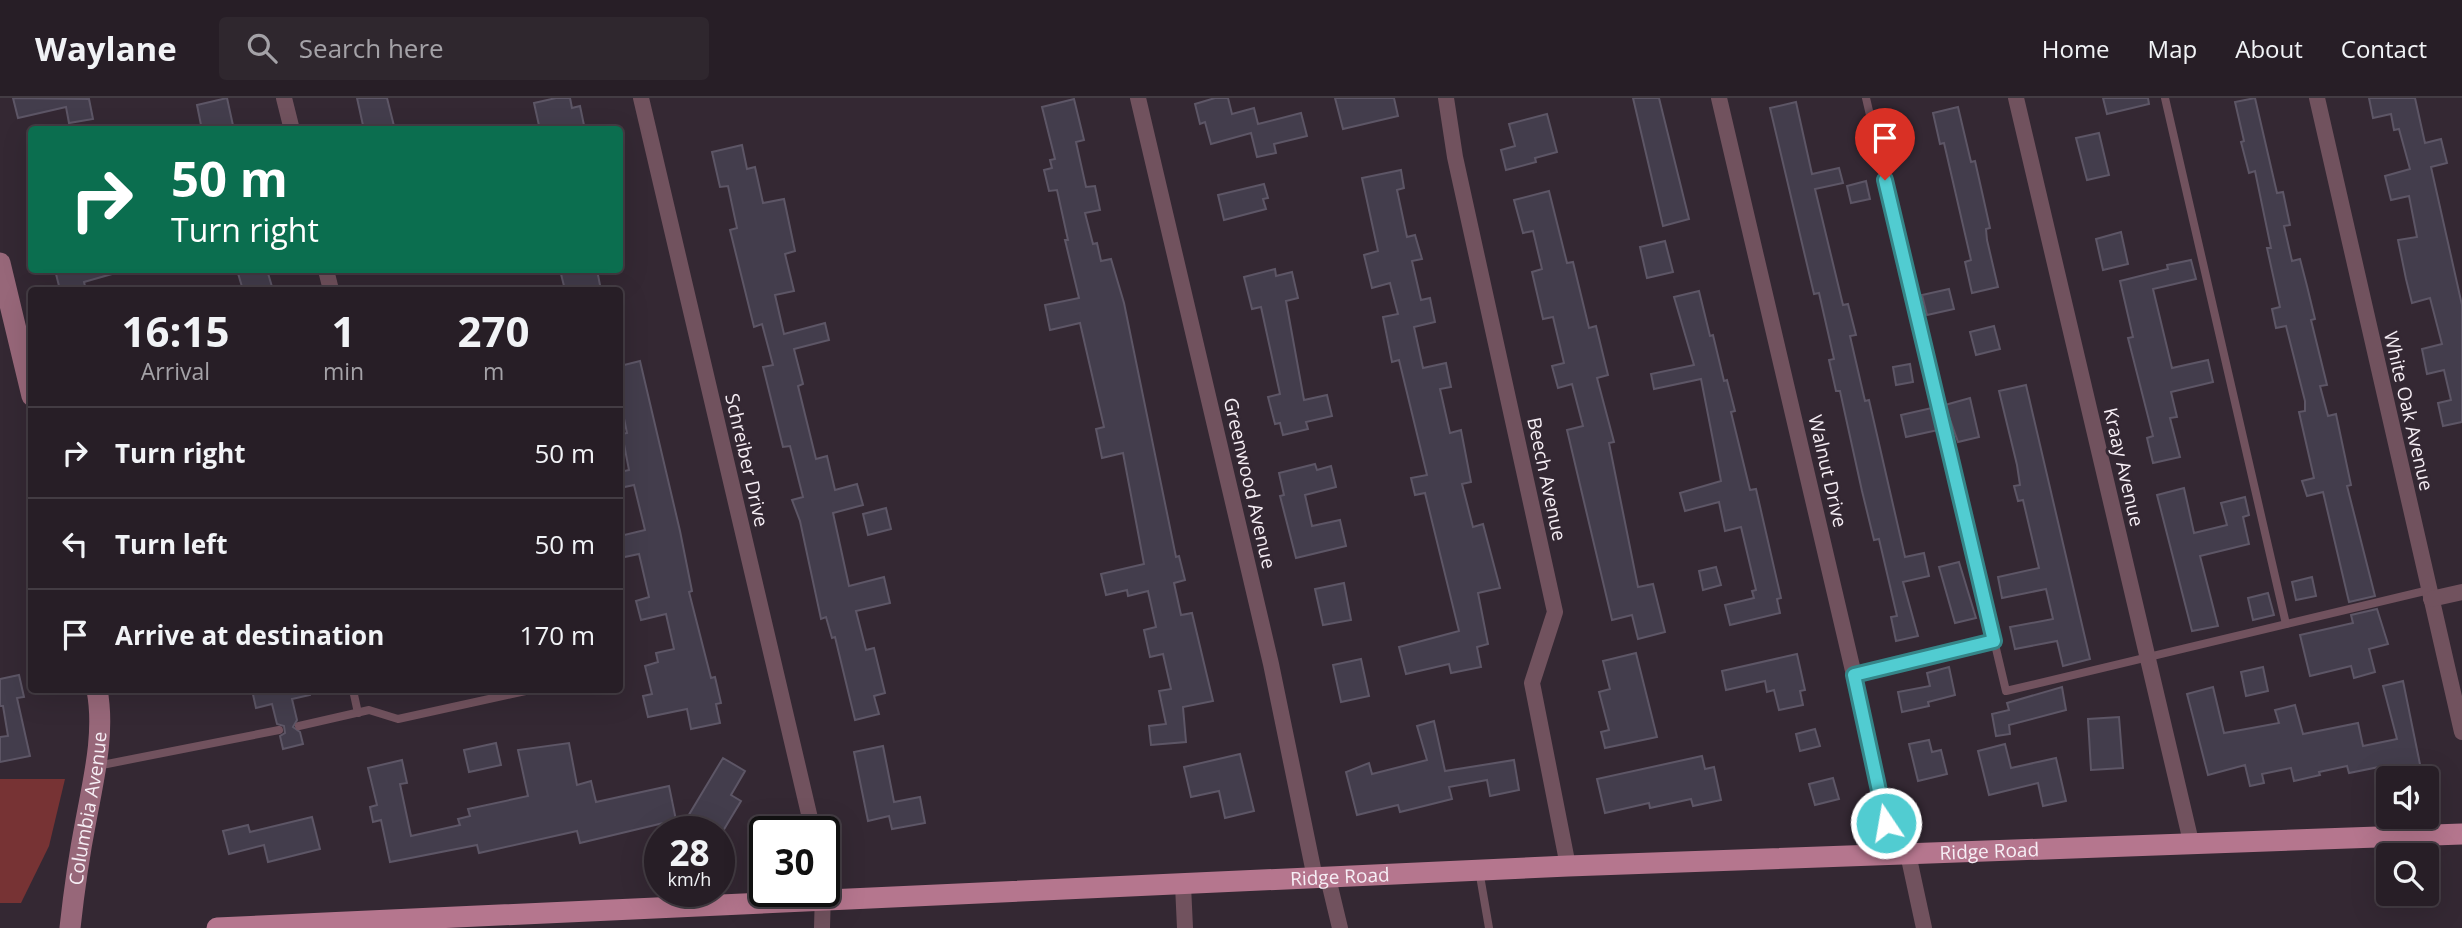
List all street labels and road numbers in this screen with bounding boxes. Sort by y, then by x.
street label: White Oak Avenue [2378,329,2440,493]
street label: Schreiber Drive [719,391,775,529]
street label: Greenwood Avenue [1218,395,1282,571]
street label: Kraay Avenue [2098,405,2150,529]
street label: Walnut Drive [1802,412,1854,530]
street label: Beech Avenue [1521,415,1573,543]
street label: Columbia Avenue [62,731,113,887]
street label: Ridge Road [1939,836,2039,866]
street label: Ridge Road [1290,861,1390,892]

